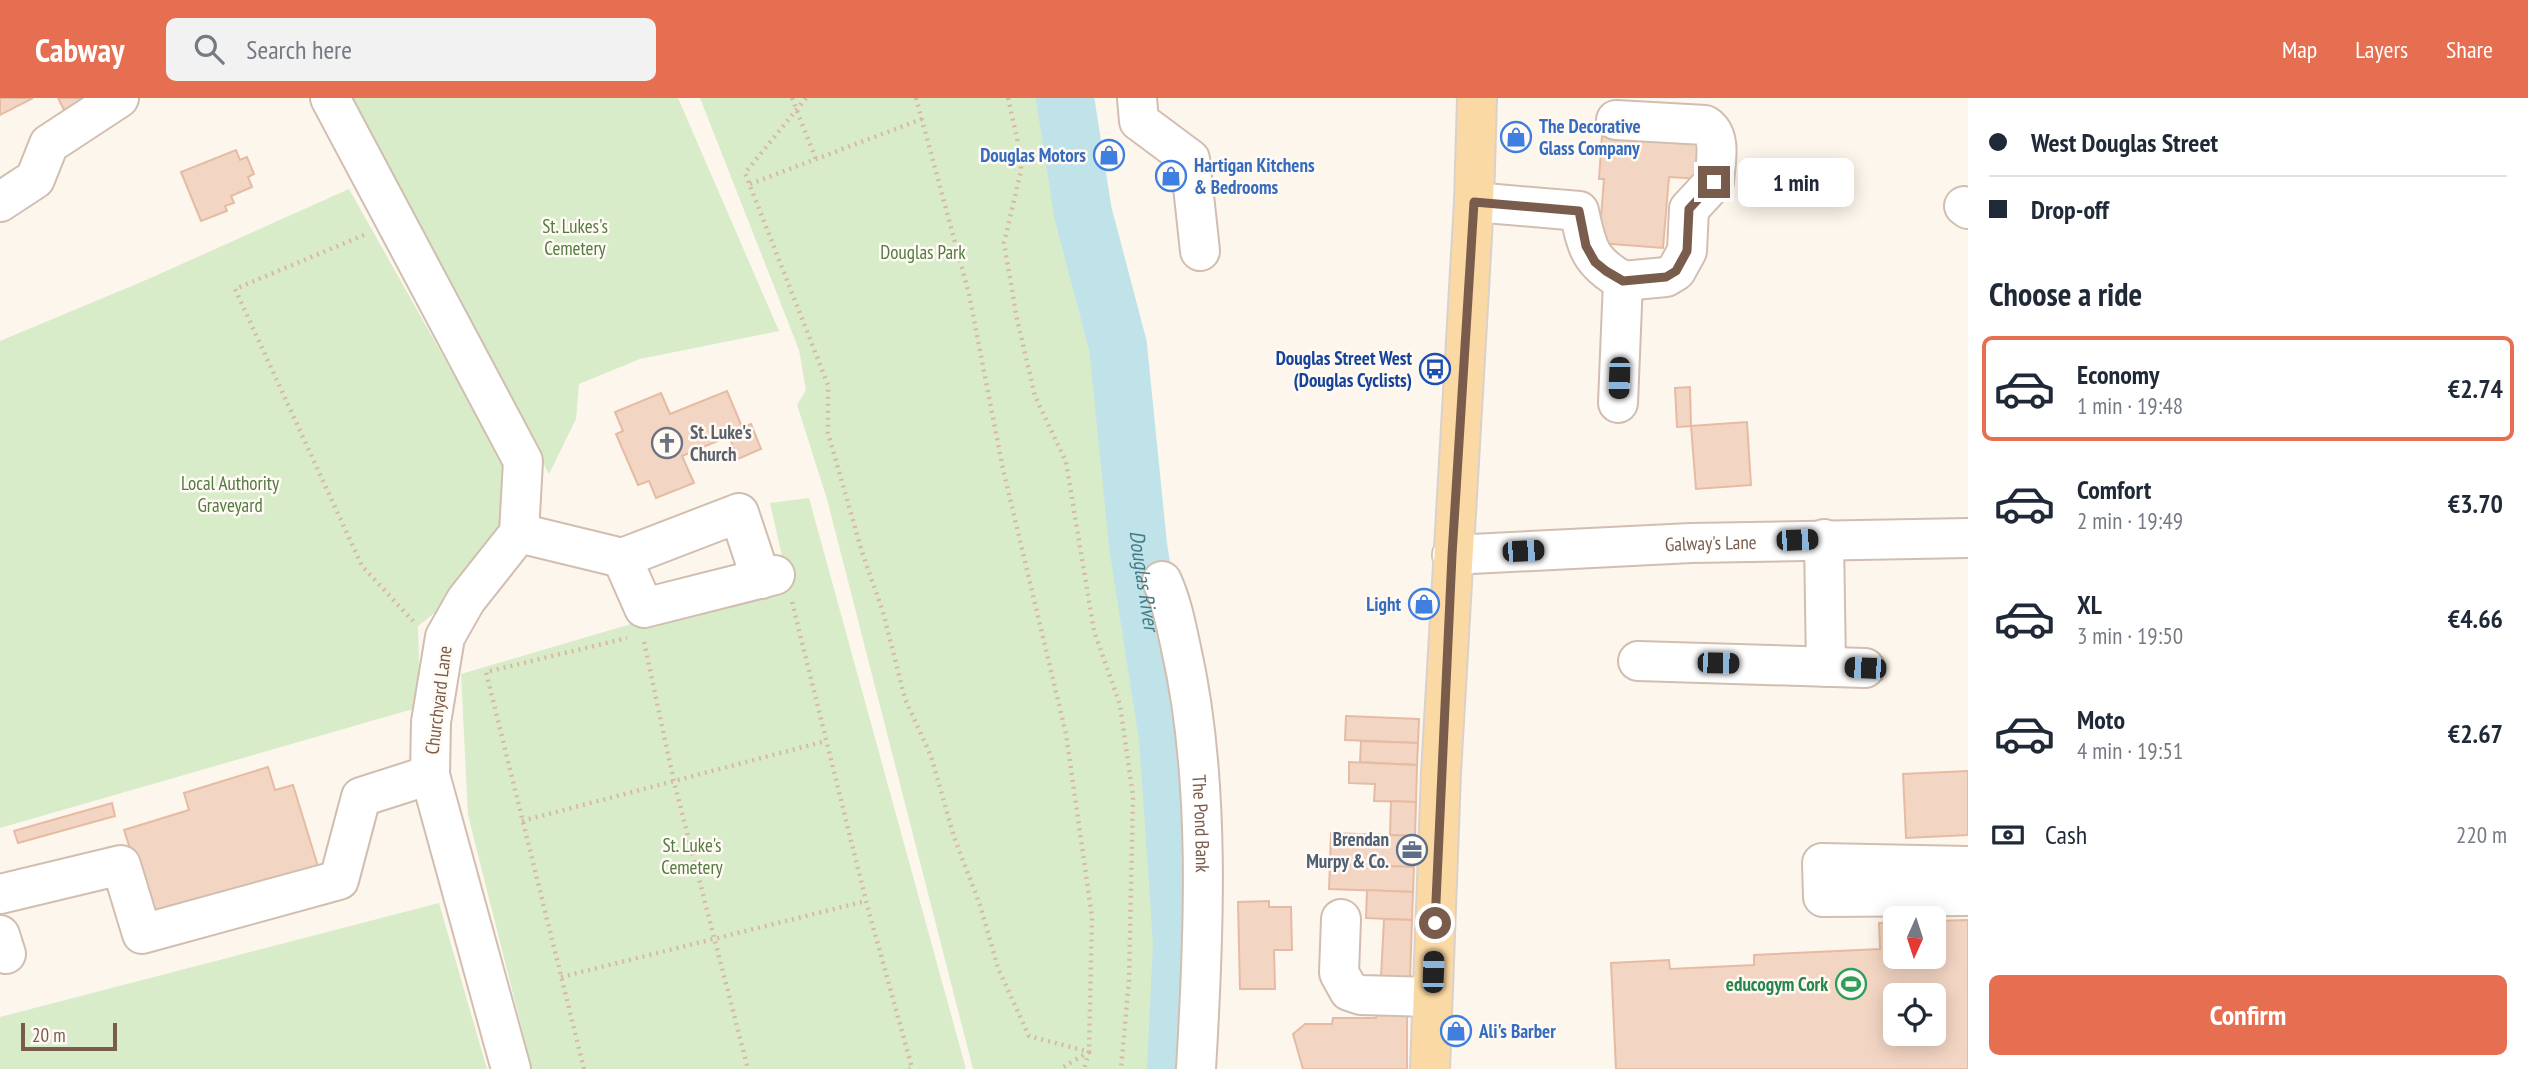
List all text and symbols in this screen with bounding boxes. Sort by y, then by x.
search box [166,18,656,81]
text: Cabway [35,28,124,71]
icon: search [190,30,228,68]
text: Search here [246,33,352,66]
text: Map [2282,34,2317,65]
text: Layers [2355,34,2408,65]
text: Share [2446,34,2493,65]
place label: The Decorative Glass Company [1539,114,1641,160]
shop icon: The Decorative Glass Company [1499,120,1533,154]
text: West Douglas Street [2031,126,2218,159]
shop icon: Douglas Motors [1092,138,1126,172]
place label: Douglas Motors [980,143,1086,167]
place label: Hartigan Kitchens & Bedrooms [1194,153,1315,199]
callout: 1 min [1738,158,1854,206]
shop icon: Hartigan Kitchens & Bedrooms [1154,159,1188,193]
route end [1698,166,1730,198]
text: 1 min [1773,168,1819,197]
text: Drop-off [2031,193,2109,226]
park label: St. Lukes's Cemetery [542,214,608,260]
park label: Douglas Park [880,240,966,264]
text: Choose a ride [1989,273,2142,315]
place label: Douglas Street West (Douglas Cyclists) [1276,346,1412,392]
bus stop icon: Douglas Street West (Douglas Cyclists) [1418,352,1452,386]
car [1608,357,1631,399]
icon: car [1993,357,2056,420]
text: Economy [2077,358,2159,391]
text: €2.74 [2448,372,2503,405]
text: 1 min · 19:48 [2077,391,2183,420]
place label: St. Luke's Church [690,420,752,466]
church icon: St. Luke's Church [650,426,684,460]
park label: Local Authority Graveyard [181,471,280,517]
icon: car [1993,472,2056,535]
text: Comfort [2077,473,2151,506]
text: €3.70 [2448,487,2503,520]
text: 2 min · 19:49 [2077,506,2183,535]
car [1776,529,1819,551]
water label: Douglas River [1124,530,1166,635]
street label: Galway's Lane [1664,530,1757,556]
car [1502,539,1545,563]
shop icon: Light [1407,587,1441,621]
icon: car [1993,587,2056,650]
text: XL [2077,588,2102,621]
place label: Light [1366,592,1401,616]
text: €4.66 [2448,602,2503,635]
text: 3 min · 19:50 [2077,621,2183,650]
street label: Churchyard Lane [419,644,457,756]
car [1697,652,1740,674]
car [1844,657,1887,679]
icon: car [1993,702,2056,765]
text: Moto [2077,703,2125,736]
text: €2.67 [2448,717,2503,750]
text: 4 min · 19:51 [2077,736,2183,765]
street label: The Pond Bank [1187,774,1215,873]
icon: cash [1989,816,2027,854]
text: Cash [2045,818,2087,851]
text: 220 m [2456,820,2507,849]
place label: Brendan Murpy & Co. [1306,827,1389,873]
park label: St. Luke's Cemetery [661,833,724,879]
office icon: Brendan Murpy & Co. [1395,833,1429,867]
north arrow [1883,906,1946,970]
map controls [1883,906,1946,1046]
route start [1419,907,1451,939]
car [1422,951,1445,993]
sports icon: educogym Cork [1834,967,1868,1001]
place label: educogym Cork [1726,972,1828,996]
button: Confirm [1989,975,2507,1055]
button: locate [1883,983,1946,1046]
shop icon: Ali's Barber [1439,1014,1473,1048]
place label: Ali's Barber [1478,1019,1556,1043]
scale bar [21,1020,117,1052]
text: 20 m [32,1023,66,1047]

